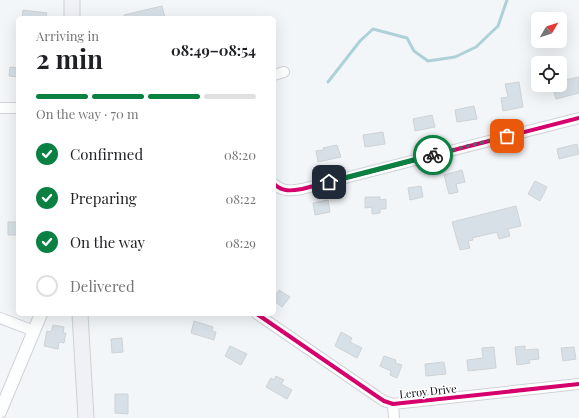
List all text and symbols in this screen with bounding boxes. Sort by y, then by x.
north arrow [531,12,567,48]
map controls [531,12,567,92]
text: Arriving in [36,27,99,44]
text: 08:49–08:54 [171,40,256,60]
text: 2 min [36,41,103,76]
button: locate [531,56,567,92]
text: On the way · 70 m [36,105,139,122]
pin [490,119,524,153]
icon: bag [496,125,518,147]
courier [413,135,453,175]
icon: check [36,143,58,165]
text: Confirmed [70,144,143,164]
icon: bike [422,144,444,166]
text: 08:20 [224,146,256,163]
pin [312,165,346,199]
icon: home [318,171,340,193]
icon: check [36,187,58,209]
text: Preparing [70,188,137,208]
text: 08:22 [226,190,256,207]
icon: check [36,231,58,253]
text: On the way [70,232,145,252]
text: 08:29 [225,234,256,251]
text: Delivered [70,276,135,296]
street label: Leroy Drive [399,380,458,401]

